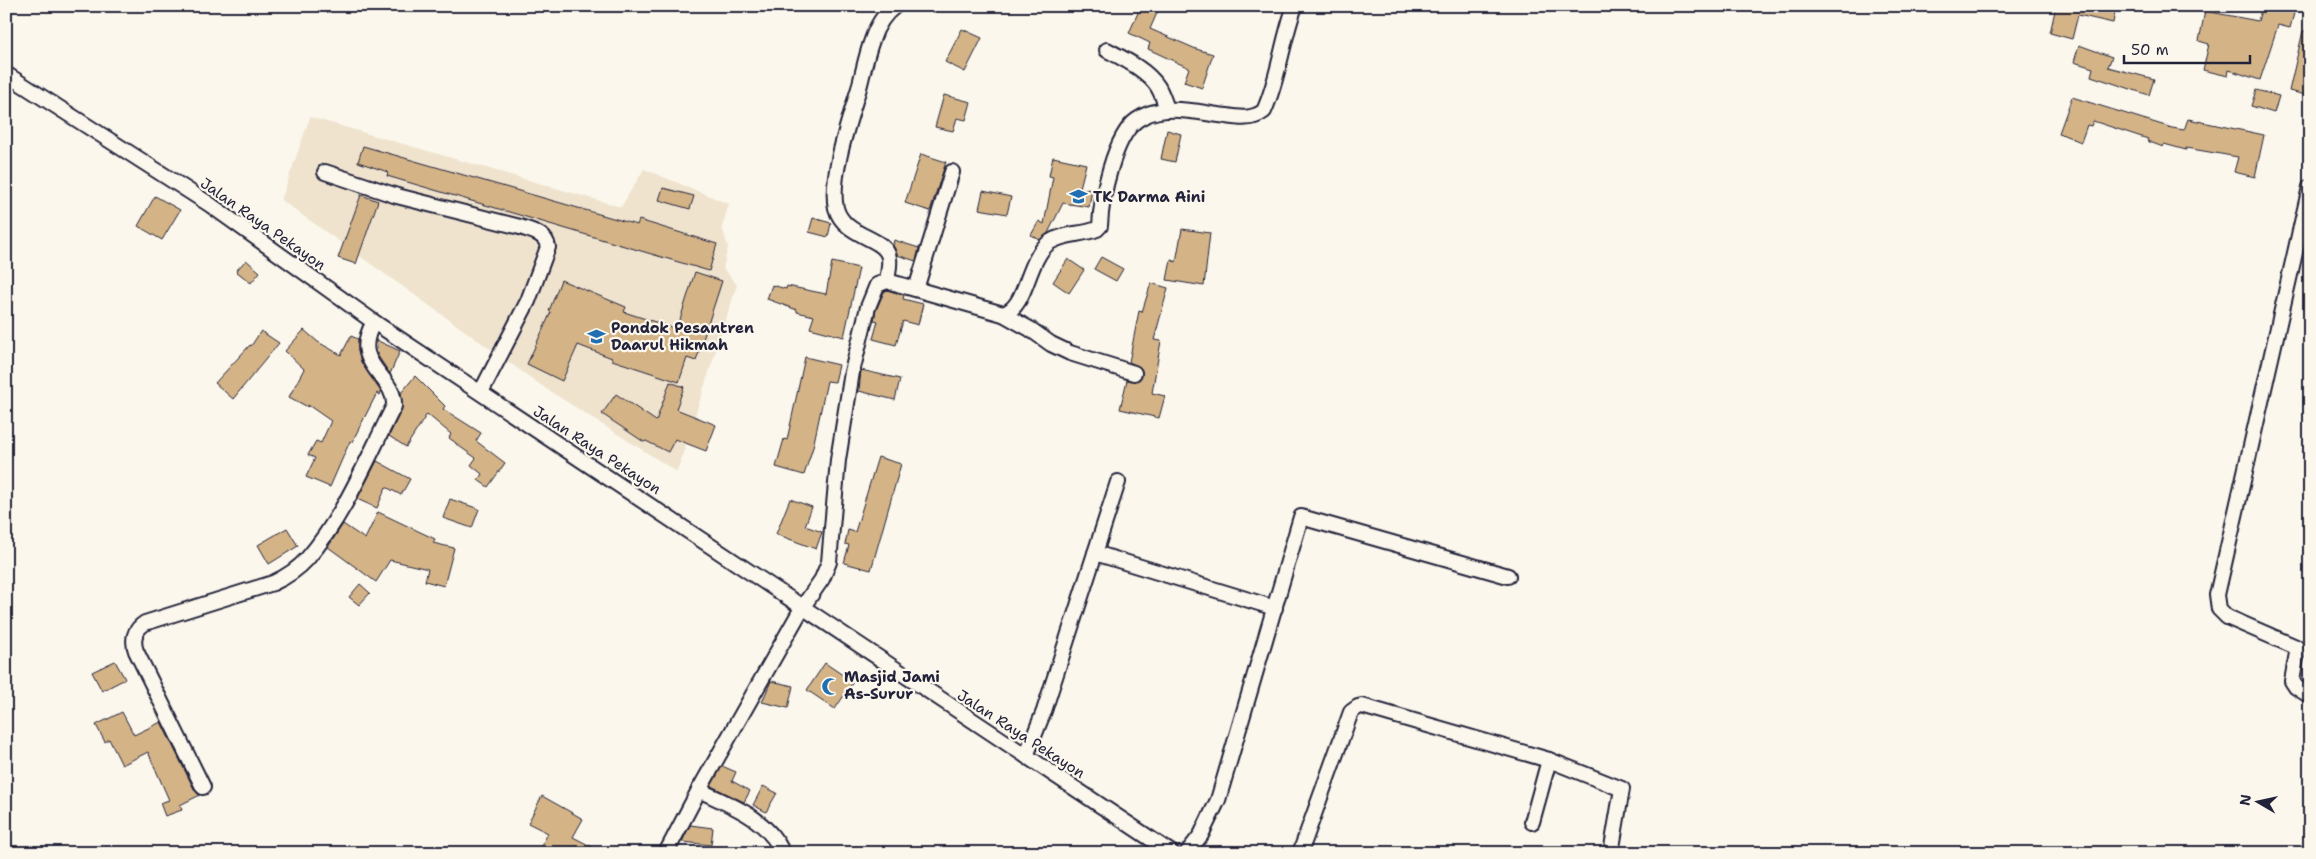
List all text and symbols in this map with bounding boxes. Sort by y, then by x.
scale bar [2124,32,2250,64]
text: 50 m [2131,40,2169,60]
street label: Jalan Raya Pekayon [196,173,330,275]
school or university icon: TK Darma Aini [1069,187,1089,207]
place label: TK Darma Aini [1093,187,1205,207]
place label: Pondok Pesantren Daarul Hikmah [611,318,754,355]
school or university icon: Pondok Pesantren Daarul Hikmah [587,327,607,347]
street label: Jalan Raya Pekayon [529,401,665,499]
place label: Masjid Jami As-Surur [844,667,940,704]
mosque icon: Masjid Jami As-Surur [820,676,840,696]
street label: Jalan Raya Pekayon [953,685,1089,783]
north arrow [2234,776,2284,826]
text: N [2235,793,2255,807]

